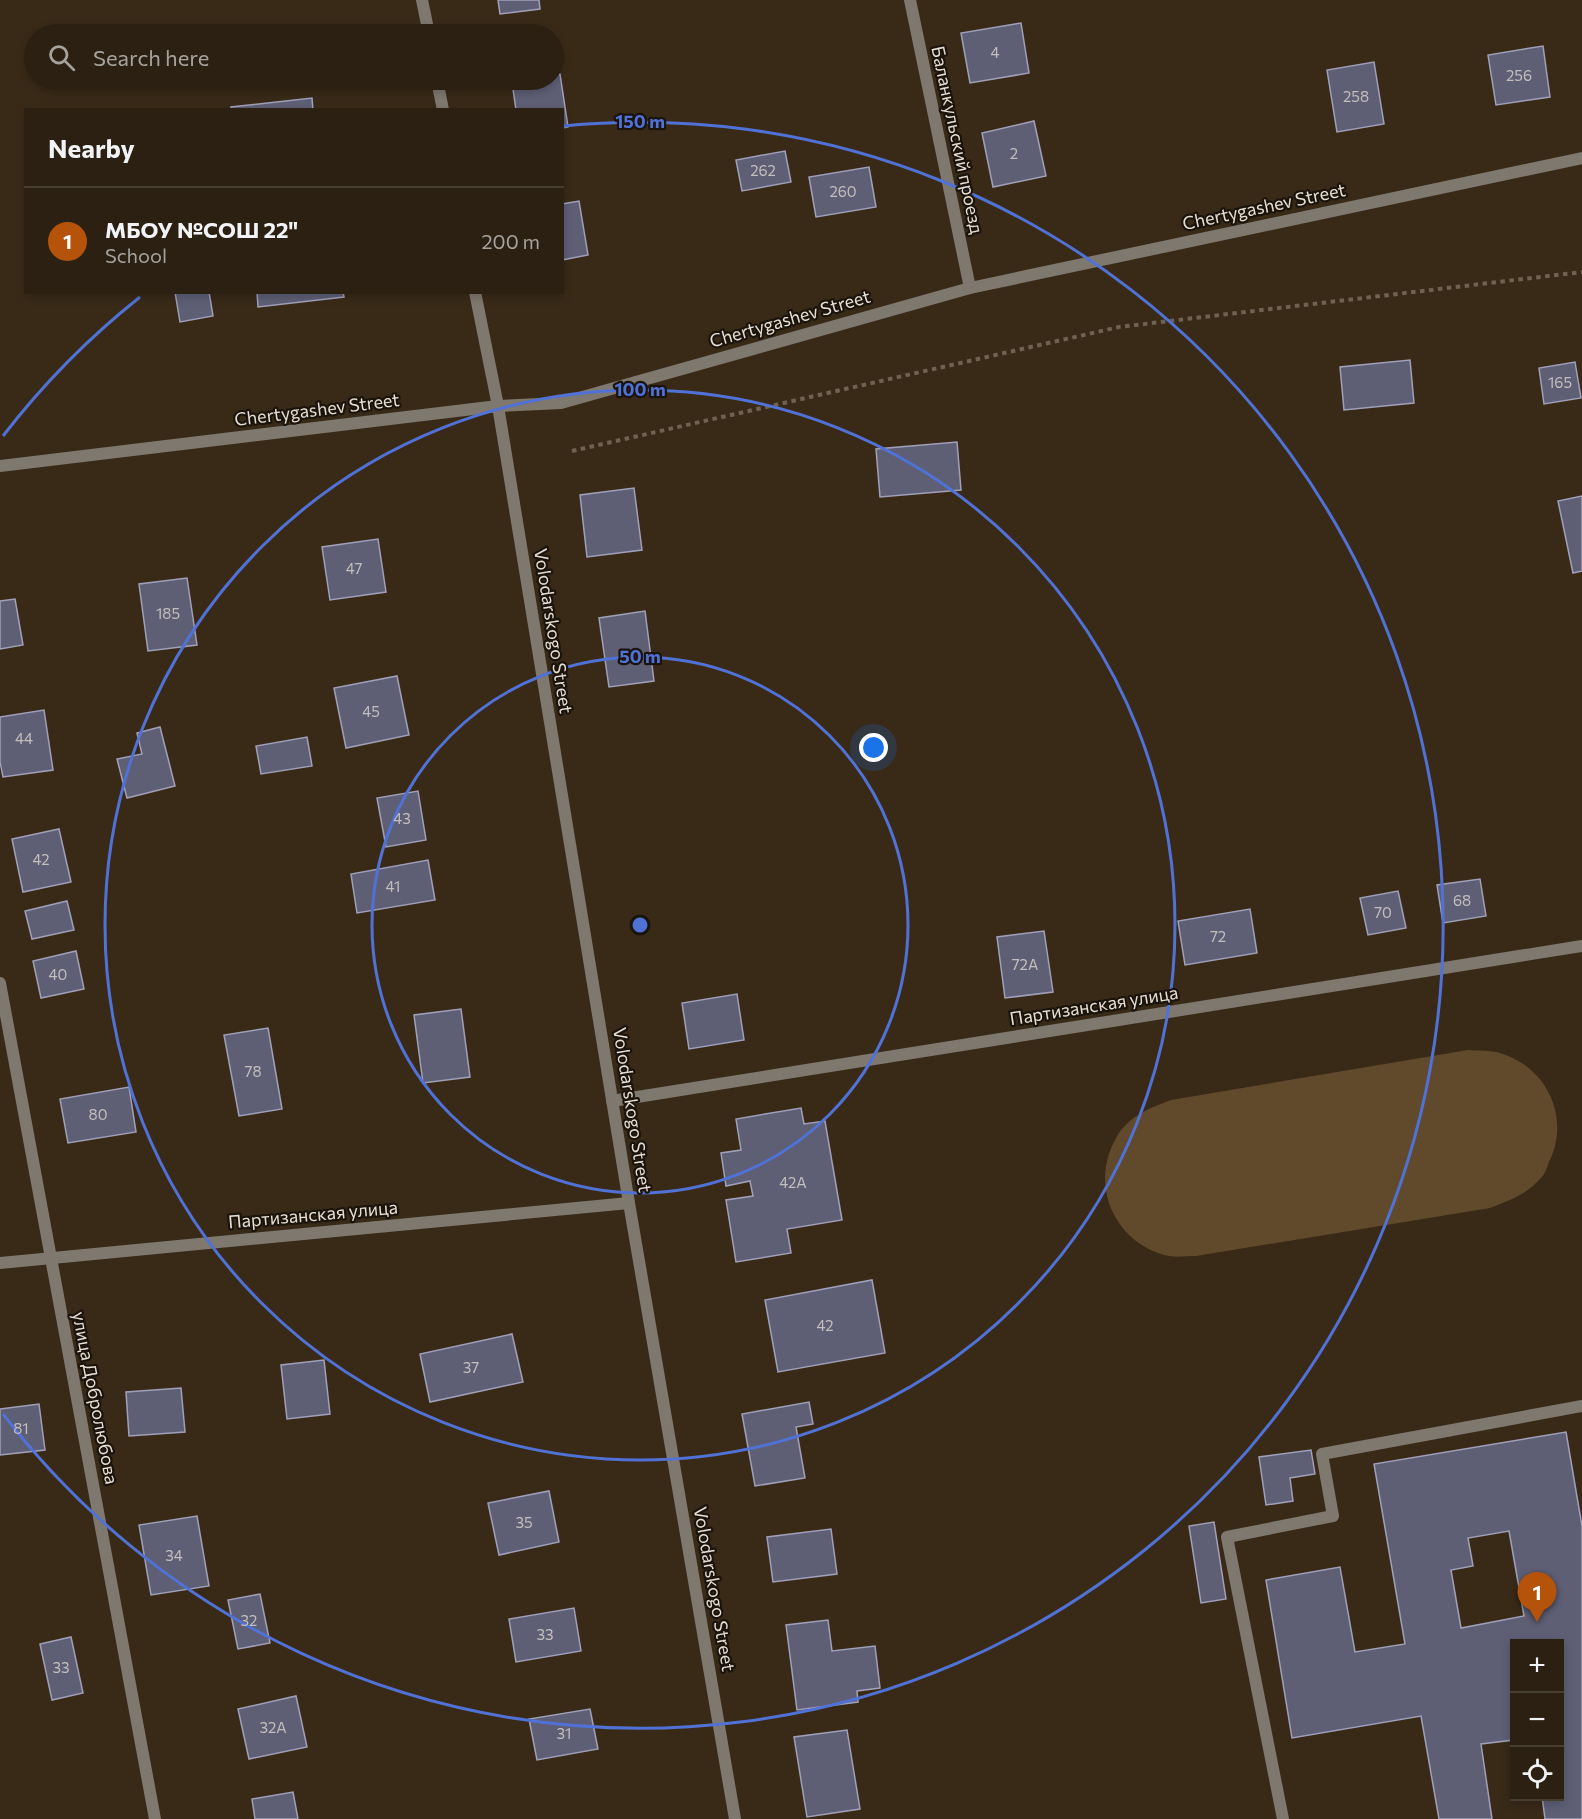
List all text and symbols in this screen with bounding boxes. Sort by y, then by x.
search box [24,24,564,90]
icon: search [45,41,78,74]
house number: 4 [991,43,1000,61]
text: Search here [93,44,209,71]
street label: Баланкульский проезд [927,44,989,236]
house number: 256 [1506,66,1532,84]
house number: 258 [1343,87,1369,105]
text: 150 m [615,110,665,132]
text: Nearby [48,132,135,163]
house number: 2 [1010,144,1018,162]
house number: 262 [750,161,776,179]
street label: Chertygashev Street [1180,178,1347,234]
house number: 260 [829,182,857,200]
text: МБОУ №СОШ 22" [105,216,298,243]
text: 1 [63,229,72,253]
text: 200 m [482,229,540,253]
text: School [105,243,167,267]
street label: Chertygashev Street [707,285,873,352]
house number: 165 [1548,373,1572,391]
text: 100 m [614,378,666,400]
street label: Chertygashev Street [233,388,401,430]
street label: Volodarskogo Street [530,547,578,715]
house number: 47 [346,559,362,577]
house number: 185 [156,604,180,622]
text: 50 m [619,645,661,667]
house number: 45 [362,702,380,720]
house number: 44 [15,729,33,747]
your location [859,733,888,762]
house number: 43 [393,809,411,827]
house number: 42 [32,850,50,868]
house number: 41 [386,877,400,895]
house number: 68 [1453,891,1471,909]
house number: 70 [1374,903,1392,921]
centre of rings [630,915,650,935]
house number: 72 [1210,927,1226,945]
house number: 72А [1012,955,1038,973]
house number: 40 [49,965,67,983]
street label: Партизанская улица [1008,981,1180,1029]
street label: Volodarskogo Street [609,1026,657,1194]
house number: 78 [245,1062,261,1080]
house number: 80 [89,1105,107,1123]
house number: 42А [779,1173,807,1191]
street label: Партизанская улица [227,1196,399,1232]
street label: улица Добролюбова [68,1310,124,1486]
house number: 42 [816,1316,834,1334]
house number: 37 [463,1358,479,1376]
house number: 81 [13,1419,29,1437]
street label: Volodarskogo Street [690,1505,740,1673]
house number: 35 [515,1513,533,1531]
house number: 34 [165,1546,183,1564]
pin: 1 [1518,1572,1556,1622]
house number: 32 [241,1611,257,1629]
house number: 33 [536,1625,554,1643]
map controls [1510,1639,1564,1801]
button: + [1510,1639,1564,1693]
house number: 33 [52,1658,70,1676]
button: − [1510,1693,1564,1747]
house number: 32А [259,1718,287,1736]
house number: 31 [557,1724,571,1742]
button: locate [1510,1747,1564,1801]

